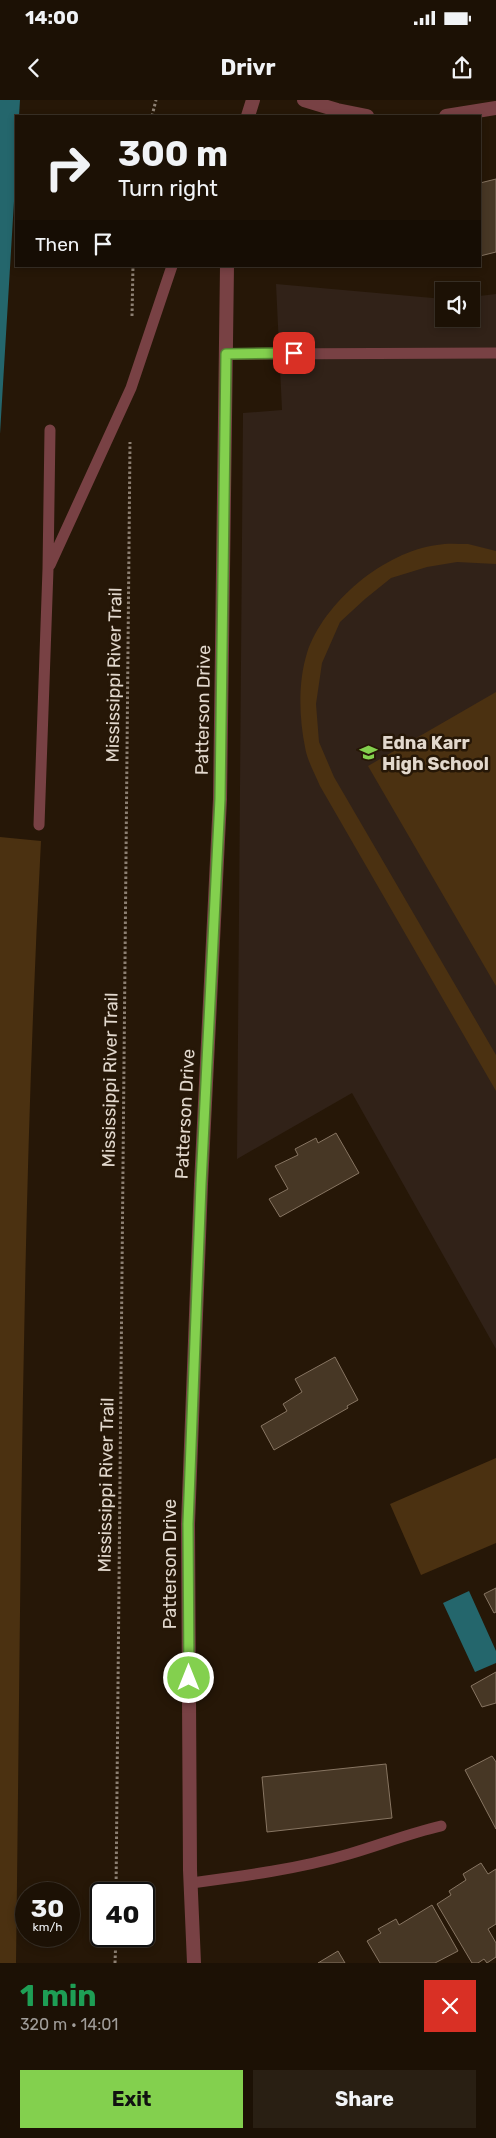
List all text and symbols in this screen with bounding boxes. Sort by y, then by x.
text: 14:00 [25,6,79,29]
icon: back [20,54,48,82]
text: Drivr [220,54,276,81]
icon: share [448,54,476,82]
text: 300 m [118,133,228,175]
icon: right [35,135,100,200]
text: Turn right [118,175,218,202]
icon: arrive [89,230,117,258]
text: Then [35,233,79,256]
map controls [435,282,480,327]
button: sound [435,282,480,327]
pin [273,332,315,374]
icon: arrive [280,339,308,367]
street label: Mississippi River Trail [101,587,127,763]
street label: Patterson Drive [191,645,215,775]
place label: Edna Karr High School [382,732,489,775]
school or university icon: Edna Karr High School [358,743,378,763]
street label: Mississippi River Trail [97,992,123,1168]
street label: Patterson Drive [171,1048,199,1180]
street label: Mississippi River Trail [93,1397,119,1573]
street label: Patterson Drive [159,1499,181,1629]
position arrow [162,1651,214,1703]
speed limit sign: 40 [90,1882,155,1947]
text: 30 [31,1894,64,1923]
text: km/h [33,1920,62,1934]
text: 1 min [20,1978,97,2014]
button: close [424,1980,476,2032]
text: 320 m · 14:01 [20,2015,118,2034]
button: Exit [20,2070,243,2128]
button: Share [253,2070,476,2128]

